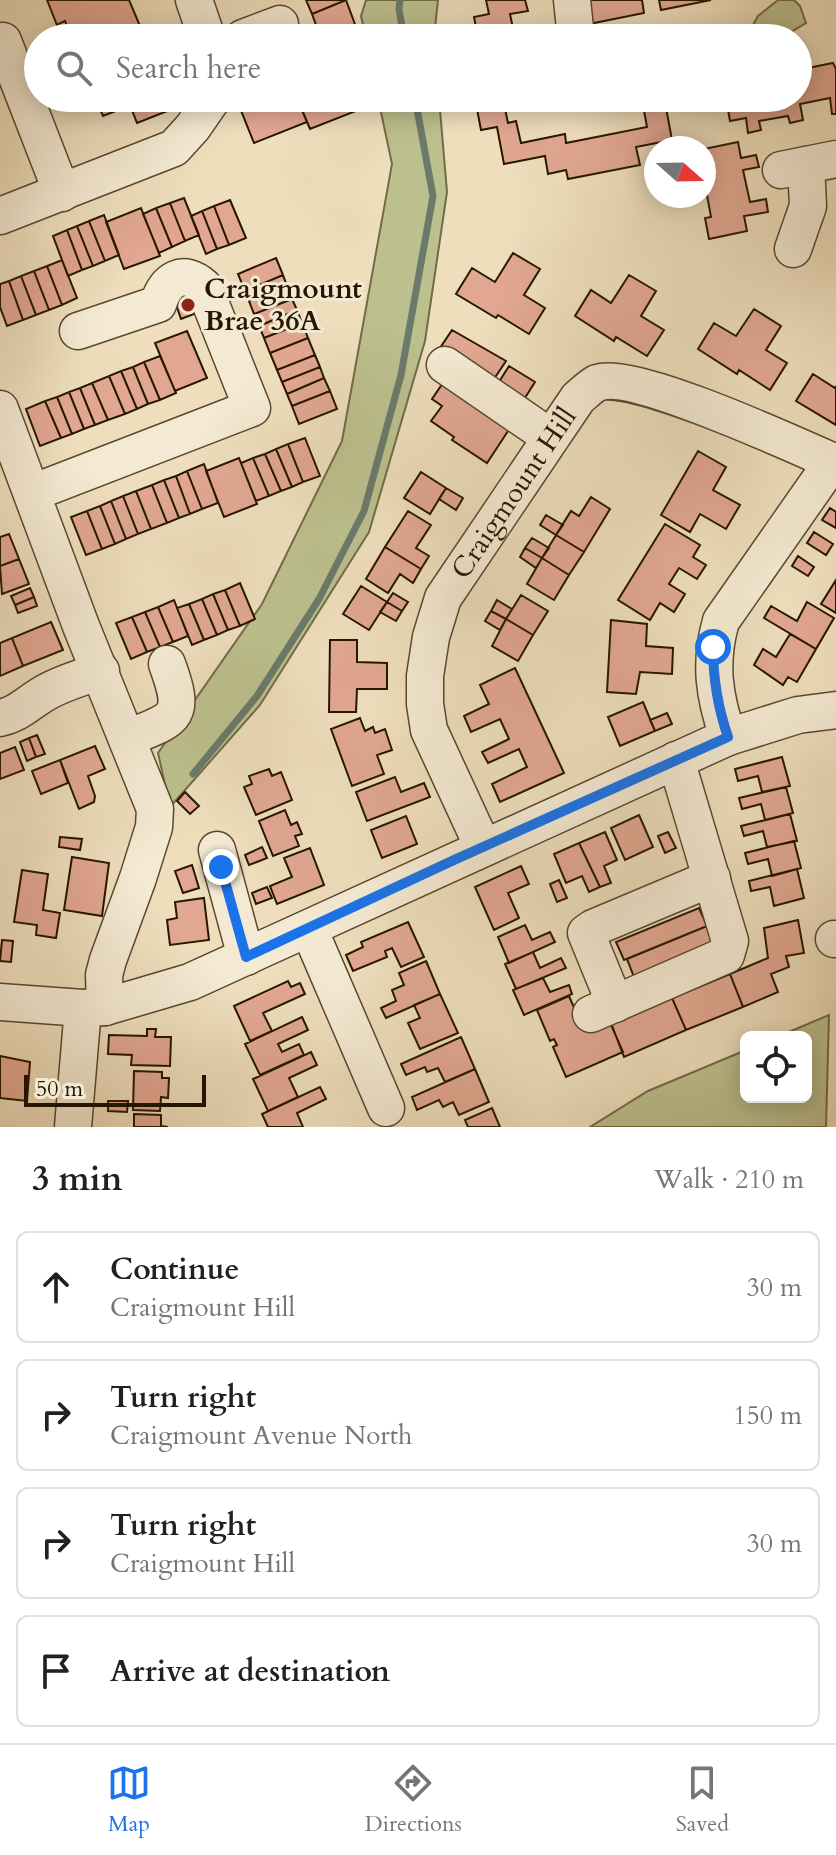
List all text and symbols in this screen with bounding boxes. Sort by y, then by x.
search box [24,24,812,112]
icon: search [52,46,96,90]
text: Search here [116,48,261,89]
north arrow [644,136,716,208]
place label: Craigmount Brae 36A [204,270,362,340]
marker: Craigmount Brae 36A [179,296,197,314]
street label: Craigmount Hill [442,400,585,586]
route start [695,629,731,665]
route end [203,849,239,885]
map controls [740,1031,812,1103]
button: locate [740,1031,812,1103]
scale bar [24,1071,206,1107]
text: 50 m [36,1074,83,1104]
text: 3 min [32,1156,123,1202]
text: Walk · 210 m [654,1162,804,1197]
text: Continue [110,1249,239,1290]
icon: ahead [34,1265,78,1309]
text: 30 m [746,1270,802,1305]
text: Craigmount Hill [110,1290,295,1325]
text: Turn right [110,1377,256,1418]
icon: right [34,1393,78,1437]
text: 150 m [733,1398,802,1433]
text: Craigmount Avenue North [110,1418,412,1453]
text: Turn right [110,1505,256,1546]
icon: right [34,1521,78,1565]
text: 30 m [746,1526,802,1561]
text: Craigmount Hill [110,1546,295,1581]
icon: arrive [34,1649,78,1693]
text: Arrive at destination [110,1651,390,1692]
tab: Map [107,1761,151,1839]
tab: Directions [365,1761,462,1839]
tab: Saved [676,1761,729,1839]

